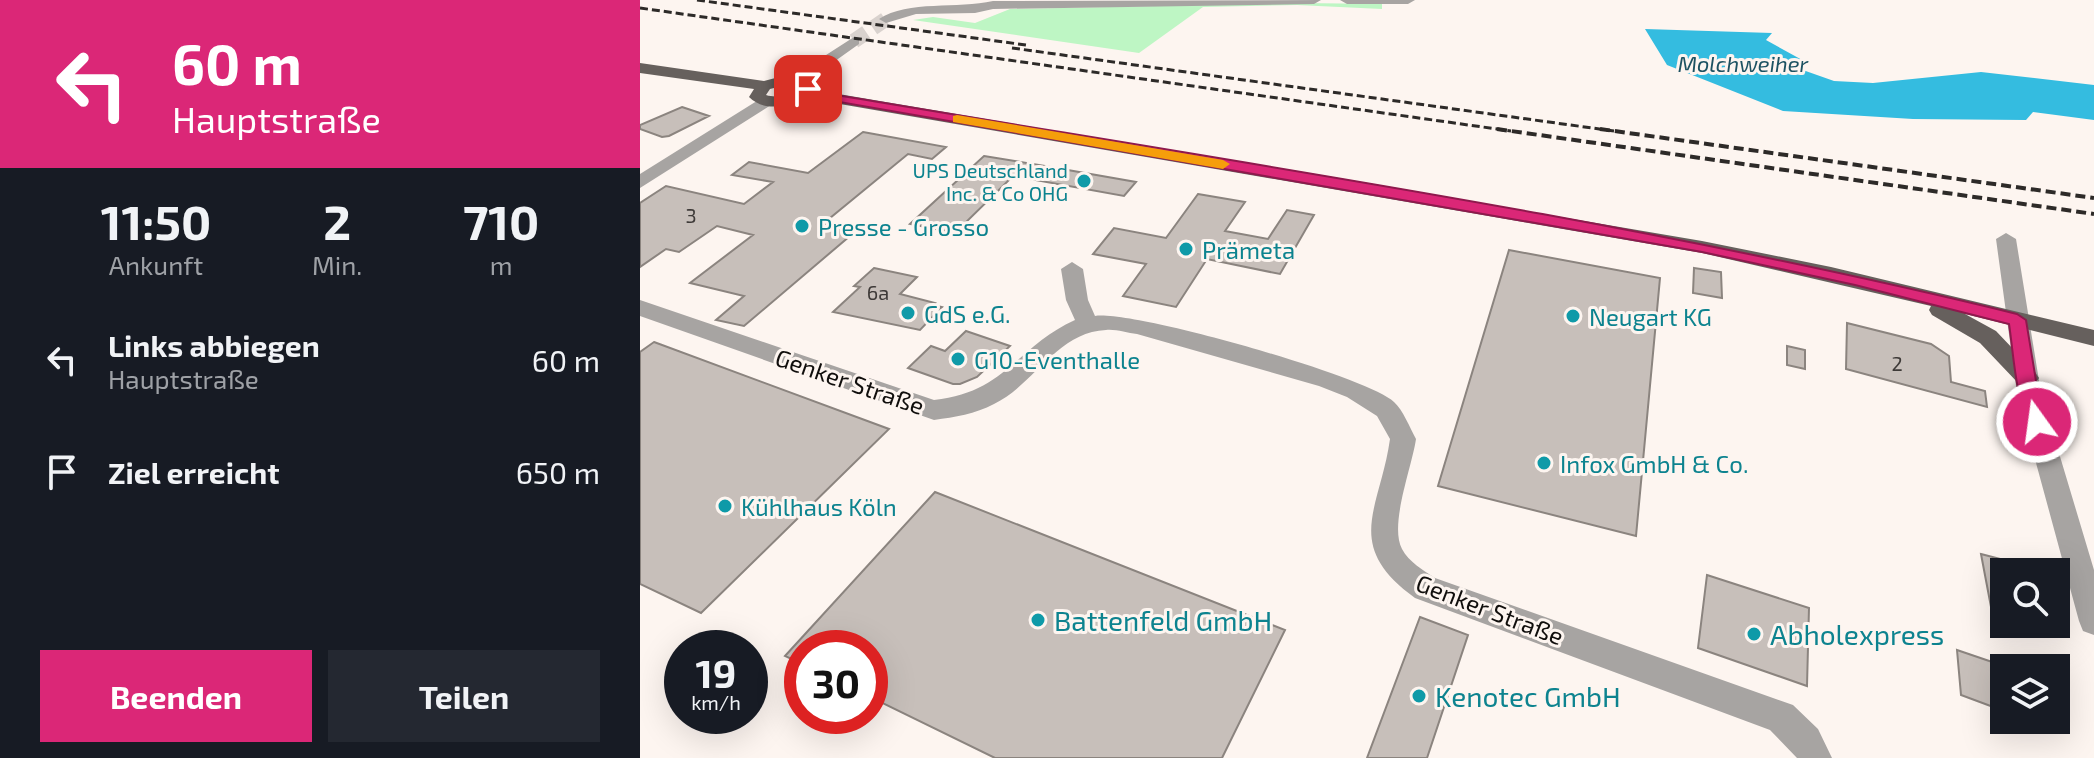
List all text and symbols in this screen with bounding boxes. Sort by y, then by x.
text: 60 m [172,29,302,96]
icon: left [40,32,144,136]
water label: Molchweiher [1678,50,1810,76]
pin [774,55,842,123]
icon: arrive [786,67,830,111]
text: Hauptstraße [172,97,381,140]
place label: UPS Deutschland Inc. & Co OHG [913,158,1068,205]
marker: UPS Deutschland Inc. & Co OHG [1075,172,1093,190]
text: 11:50 [101,192,211,250]
text: 2 [323,192,351,250]
text: 710 [463,192,539,250]
house number: 3 [685,203,697,227]
place label: Presse - Grosso [818,212,989,241]
marker: Presse - Grosso [793,217,811,235]
place label: Prämeta [1202,235,1295,264]
marker: Prämeta [1177,240,1195,258]
text: Ankunft [109,249,203,280]
text: Min. [312,249,362,280]
text: m [490,249,513,280]
house number: 6a [867,280,889,304]
place label: GdS e.G. [924,299,1011,328]
place label: Neugart KG [1589,302,1712,331]
marker: GdS e.G. [899,304,917,322]
marker: Neugart KG [1564,307,1582,325]
text: Links abbiegen [108,327,320,363]
icon: left [40,338,84,382]
text: 60 m [532,342,600,378]
street label: Genker Straße [772,342,928,420]
place label: G10-Eventhalle [974,345,1140,374]
marker: G10-Eventhalle [949,350,967,368]
house number: 2 [1891,351,1903,375]
text: Hauptstraße [108,363,259,394]
position arrow [1995,380,2079,464]
place label: Infox GmbH & Co. [1560,449,1748,478]
icon: arrive [40,450,84,494]
text: Ziel erreicht [108,454,280,490]
text: 650 m [516,454,600,490]
marker: Infox GmbH & Co. [1535,454,1553,472]
place label: Kühlhaus Köln [741,492,897,521]
marker: Kühlhaus Köln [716,497,734,515]
map controls [1990,558,2070,734]
button: search [1990,558,2070,638]
street label: Genker Straße [1412,568,1568,650]
place label: Battenfeld GmbH [1054,603,1272,637]
marker: Battenfeld GmbH [1029,611,1047,629]
place label: Abholexpress [1770,617,1944,651]
marker: Abholexpress [1745,625,1763,643]
speed limit sign: 30 [784,630,888,734]
text: 19 [696,648,736,696]
button: Beenden [40,650,312,742]
button: Teilen [328,650,600,742]
button: layers [1990,654,2070,734]
place label: Kenotec GmbH [1435,679,1621,713]
marker: Kenotec GmbH [1410,687,1428,705]
text: km/h [691,690,741,714]

